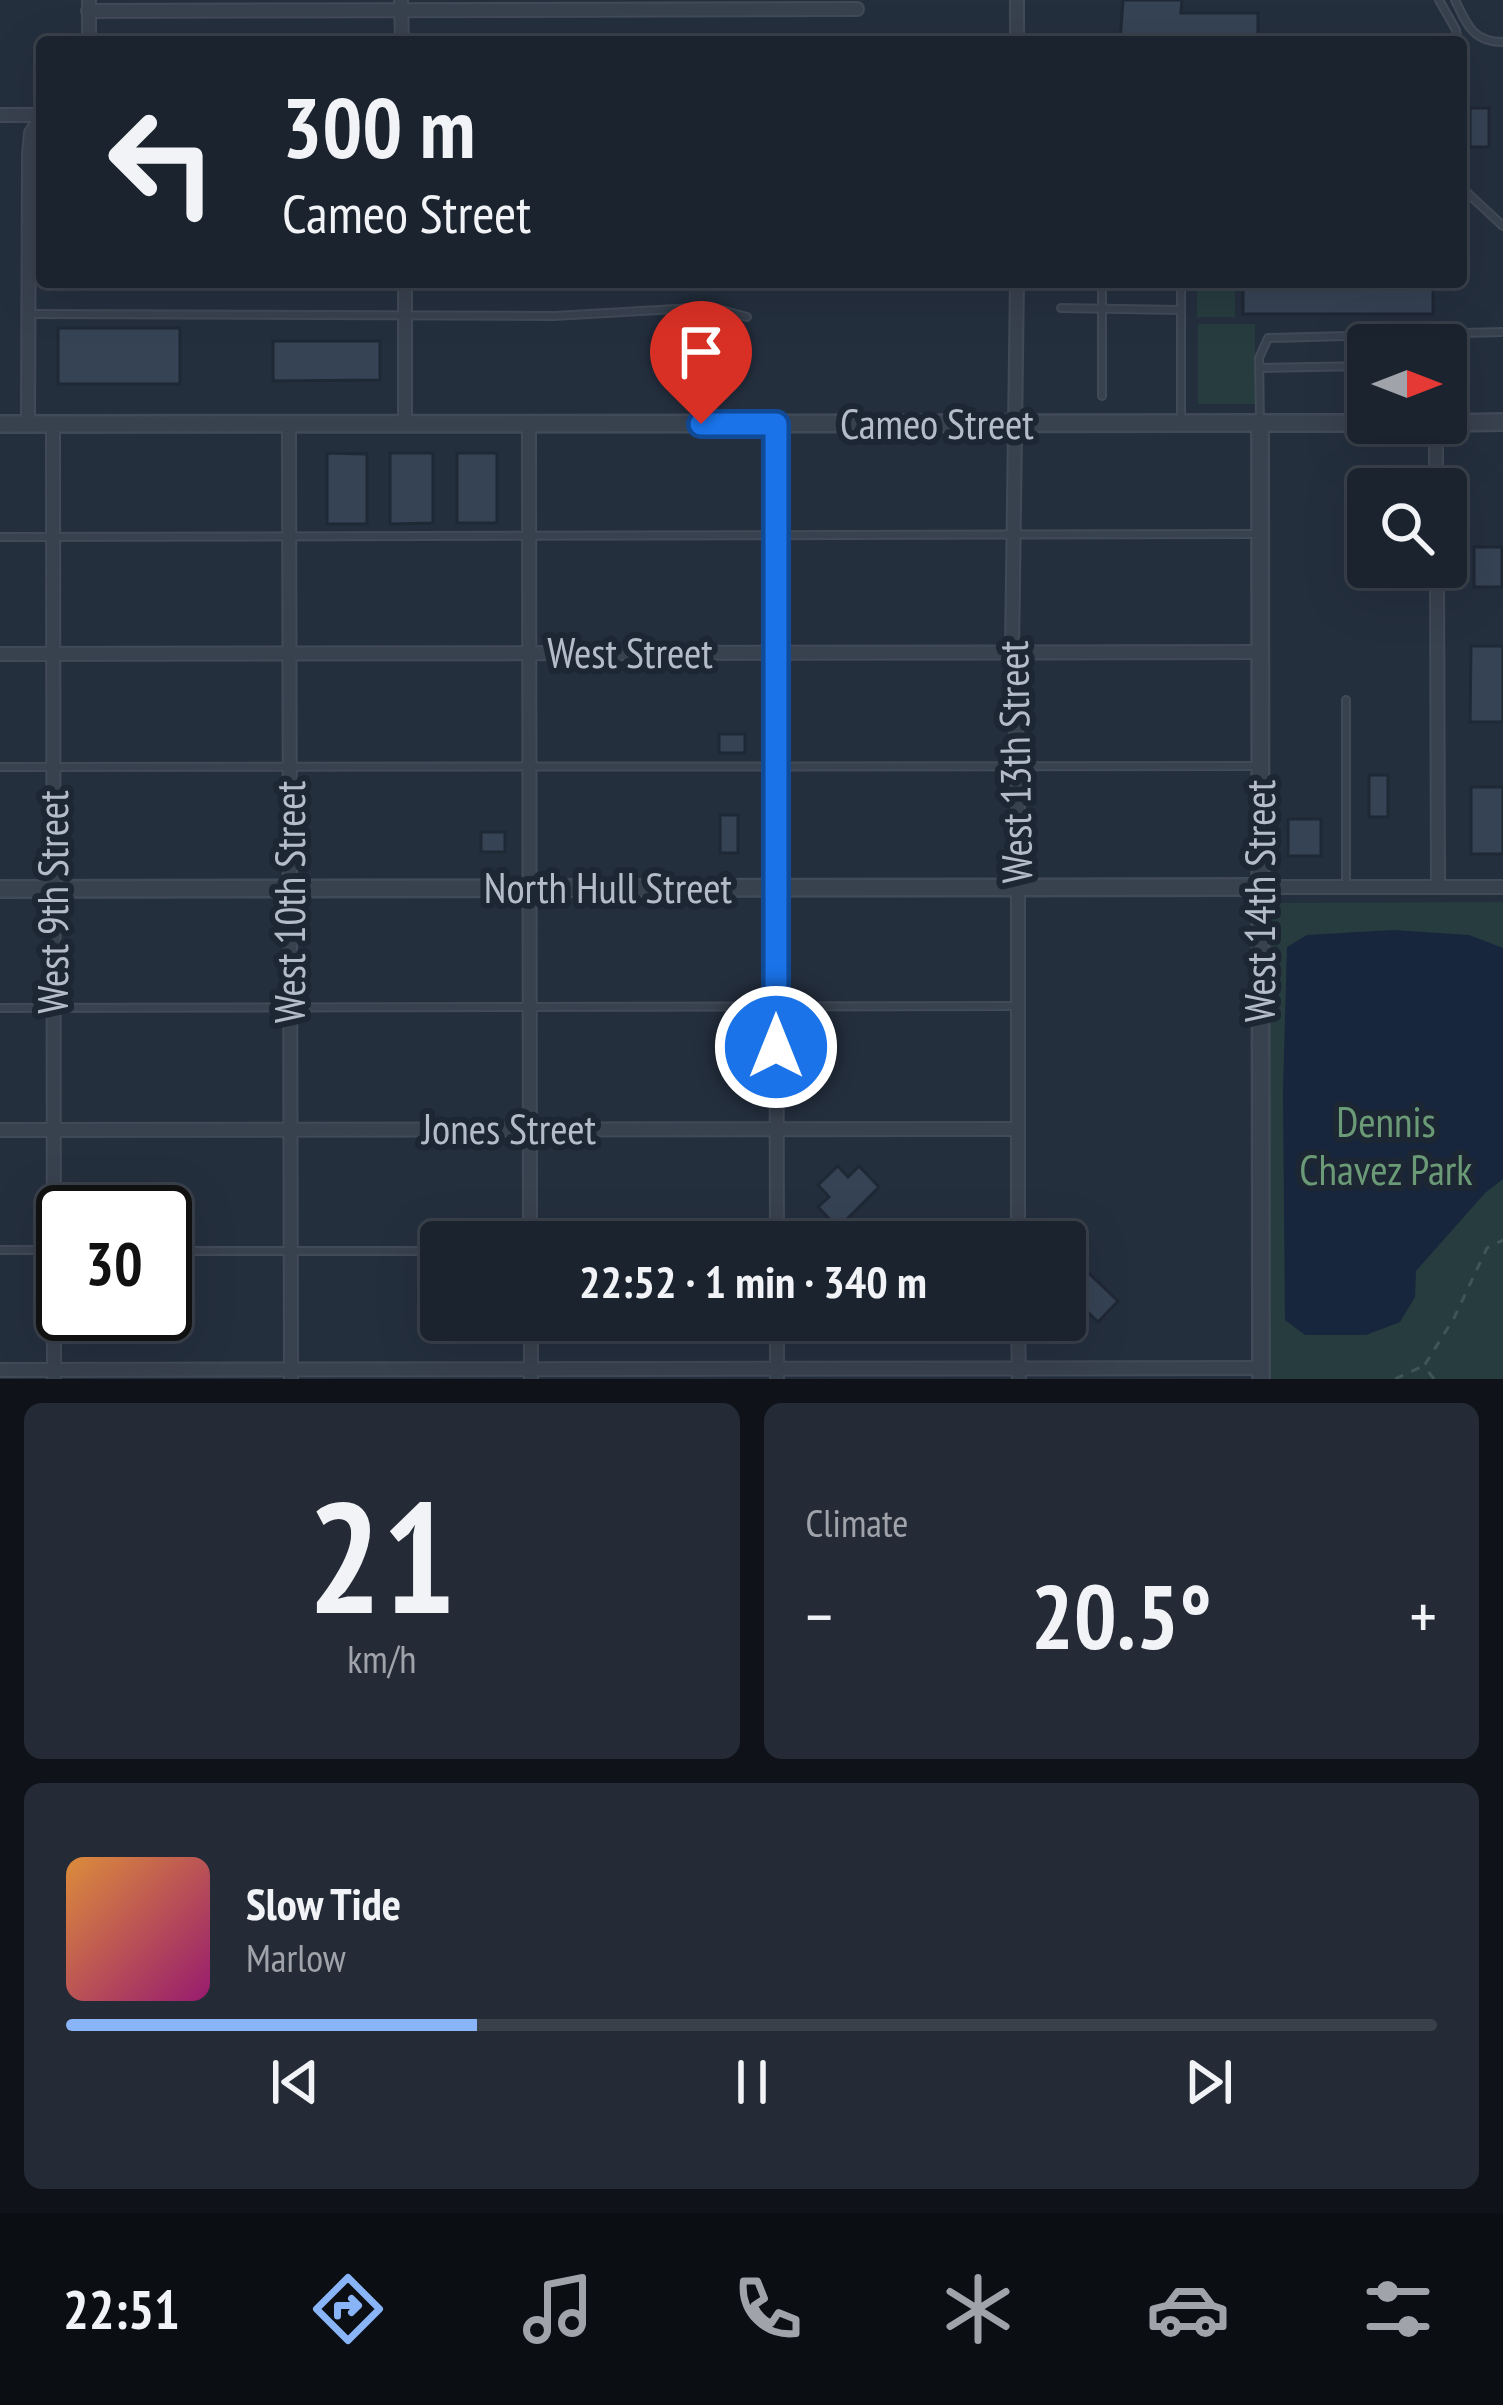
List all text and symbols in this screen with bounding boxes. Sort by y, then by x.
text: 300 m [282,72,475,181]
icon: left [84,84,240,240]
text: Cameo Street [282,178,531,248]
pin [650,301,752,424]
icon: arrive [668,319,734,385]
north arrow [1347,324,1467,444]
map controls [1347,324,1467,588]
street label: Cameo Street [840,396,1034,451]
button: search [1347,468,1467,588]
street label: West Street [547,625,713,680]
street label: West 13th Street [985,640,1044,884]
street label: West 14th Street [1232,779,1287,1022]
street label: West 10th Street [262,780,317,1023]
street label: West 9th Street [25,790,80,1014]
street label: North Hull Street [484,860,733,915]
position arrow [713,984,839,1110]
park label: Dennis Chavez Park [1299,1094,1473,1197]
street label: Jones Street [420,1101,596,1156]
speed limit sign: 30 [36,1185,192,1341]
text: 22:52 · 1 min · 340 m [579,1252,927,1310]
text: 21 [307,1454,456,1656]
text: Climate [806,1497,908,1548]
text: 20.5° [1031,1557,1212,1674]
text: − [806,1573,833,1658]
text: + [1410,1573,1437,1658]
text: km/h [347,1633,416,1684]
text: Slow Tide [246,1874,401,1932]
text: Marlow [246,1932,346,1983]
icon: previous [262,2049,328,2115]
icon: pause [719,2049,785,2115]
icon: next [1176,2049,1242,2115]
icon: directions [306,2267,390,2351]
icon: music [516,2267,600,2351]
icon: phone [726,2267,810,2351]
icon: climate [936,2267,1020,2351]
icon: car [1146,2267,1230,2351]
icon: filters [1356,2267,1440,2351]
text: 22:51 [63,2274,180,2344]

